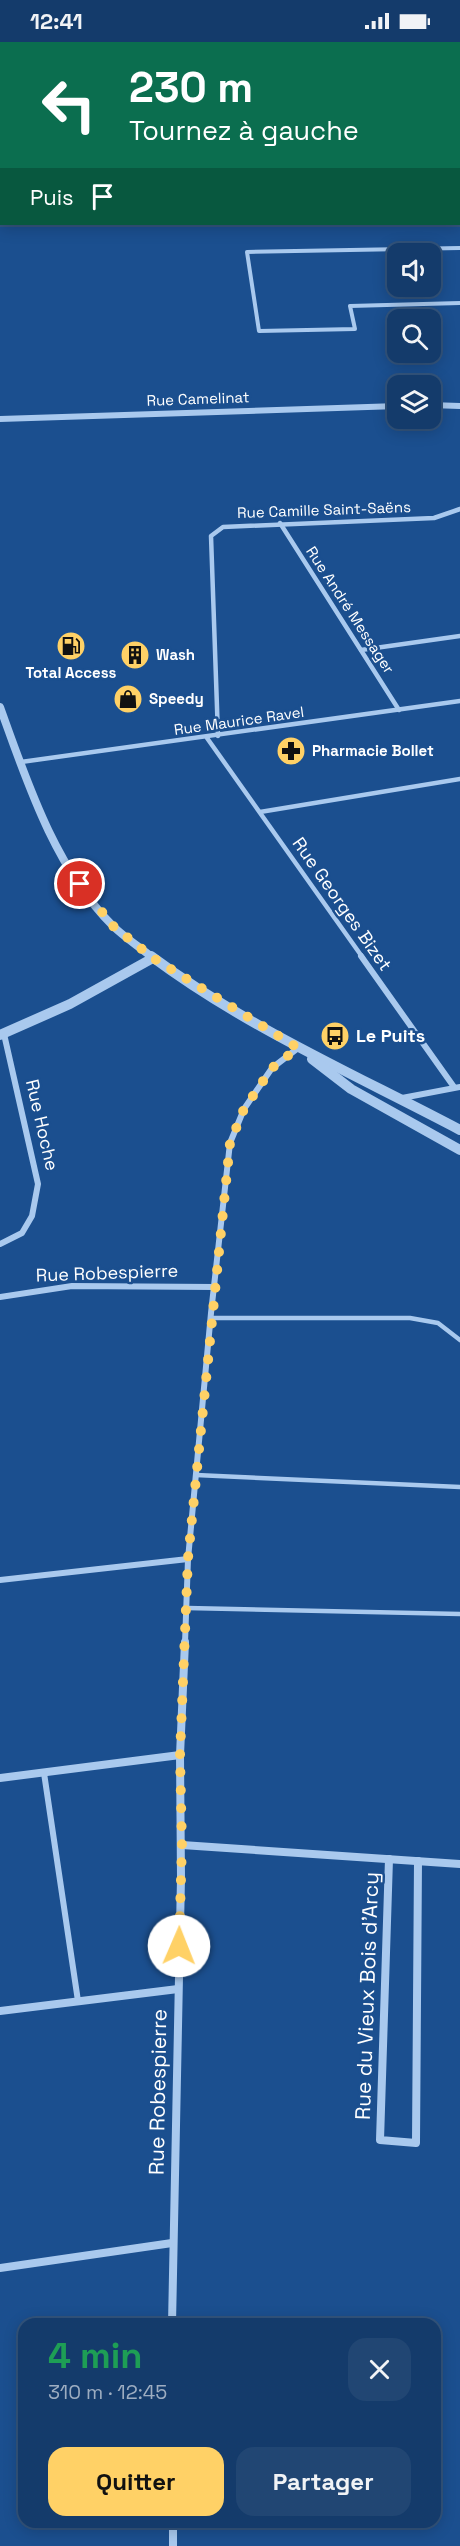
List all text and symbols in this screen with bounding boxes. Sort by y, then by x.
text: 12:41 [30,7,83,35]
text: 230 m [129,61,253,114]
icon: left [30,66,108,144]
text: Tournez à gauche [129,113,359,148]
icon: arrive [86,180,119,213]
text: Puis [30,183,74,211]
map controls [387,243,441,429]
button: sound [387,243,441,297]
button: search [387,309,441,363]
button: layers [387,375,441,429]
street label: Rue Camelinat [146,387,250,410]
street label: Rue Camille Saint-Saëns [237,497,411,522]
street label: Rue André Messager [302,543,399,677]
fuel station icon: Total Access [55,630,87,662]
building icon: Wash [119,639,151,671]
place label: Wash [156,645,195,664]
place label: Total Access [26,663,117,682]
shop icon: Speedy [112,683,144,715]
place label: Speedy [149,689,204,708]
street label: Rue Maurice Ravel [173,702,305,739]
pharmacy icon: Pharmacie Bollet [275,735,307,767]
place label: Pharmacie Bollet [312,741,434,760]
street label: Rue Georges Bizet [288,832,397,975]
pin [54,858,105,909]
icon: arrive [63,867,96,900]
bus stop icon: Le Puits [319,1020,351,1052]
place label: Le Puits [356,1024,425,1047]
street label: Rue Hoche [21,1077,64,1173]
street label: Rue Robespierre [35,1259,179,1286]
street label: Rue du Vieux Bois d'Arcy [349,1871,384,2121]
position arrow [147,1914,211,1978]
street label: Rue Robespierre [143,2009,172,2175]
text: 4 min [48,2333,143,2379]
button: close [348,2338,411,2401]
text: 310 m · 12:45 [48,2379,167,2405]
button: Quitter [48,2447,224,2516]
button: Partager [236,2447,411,2516]

